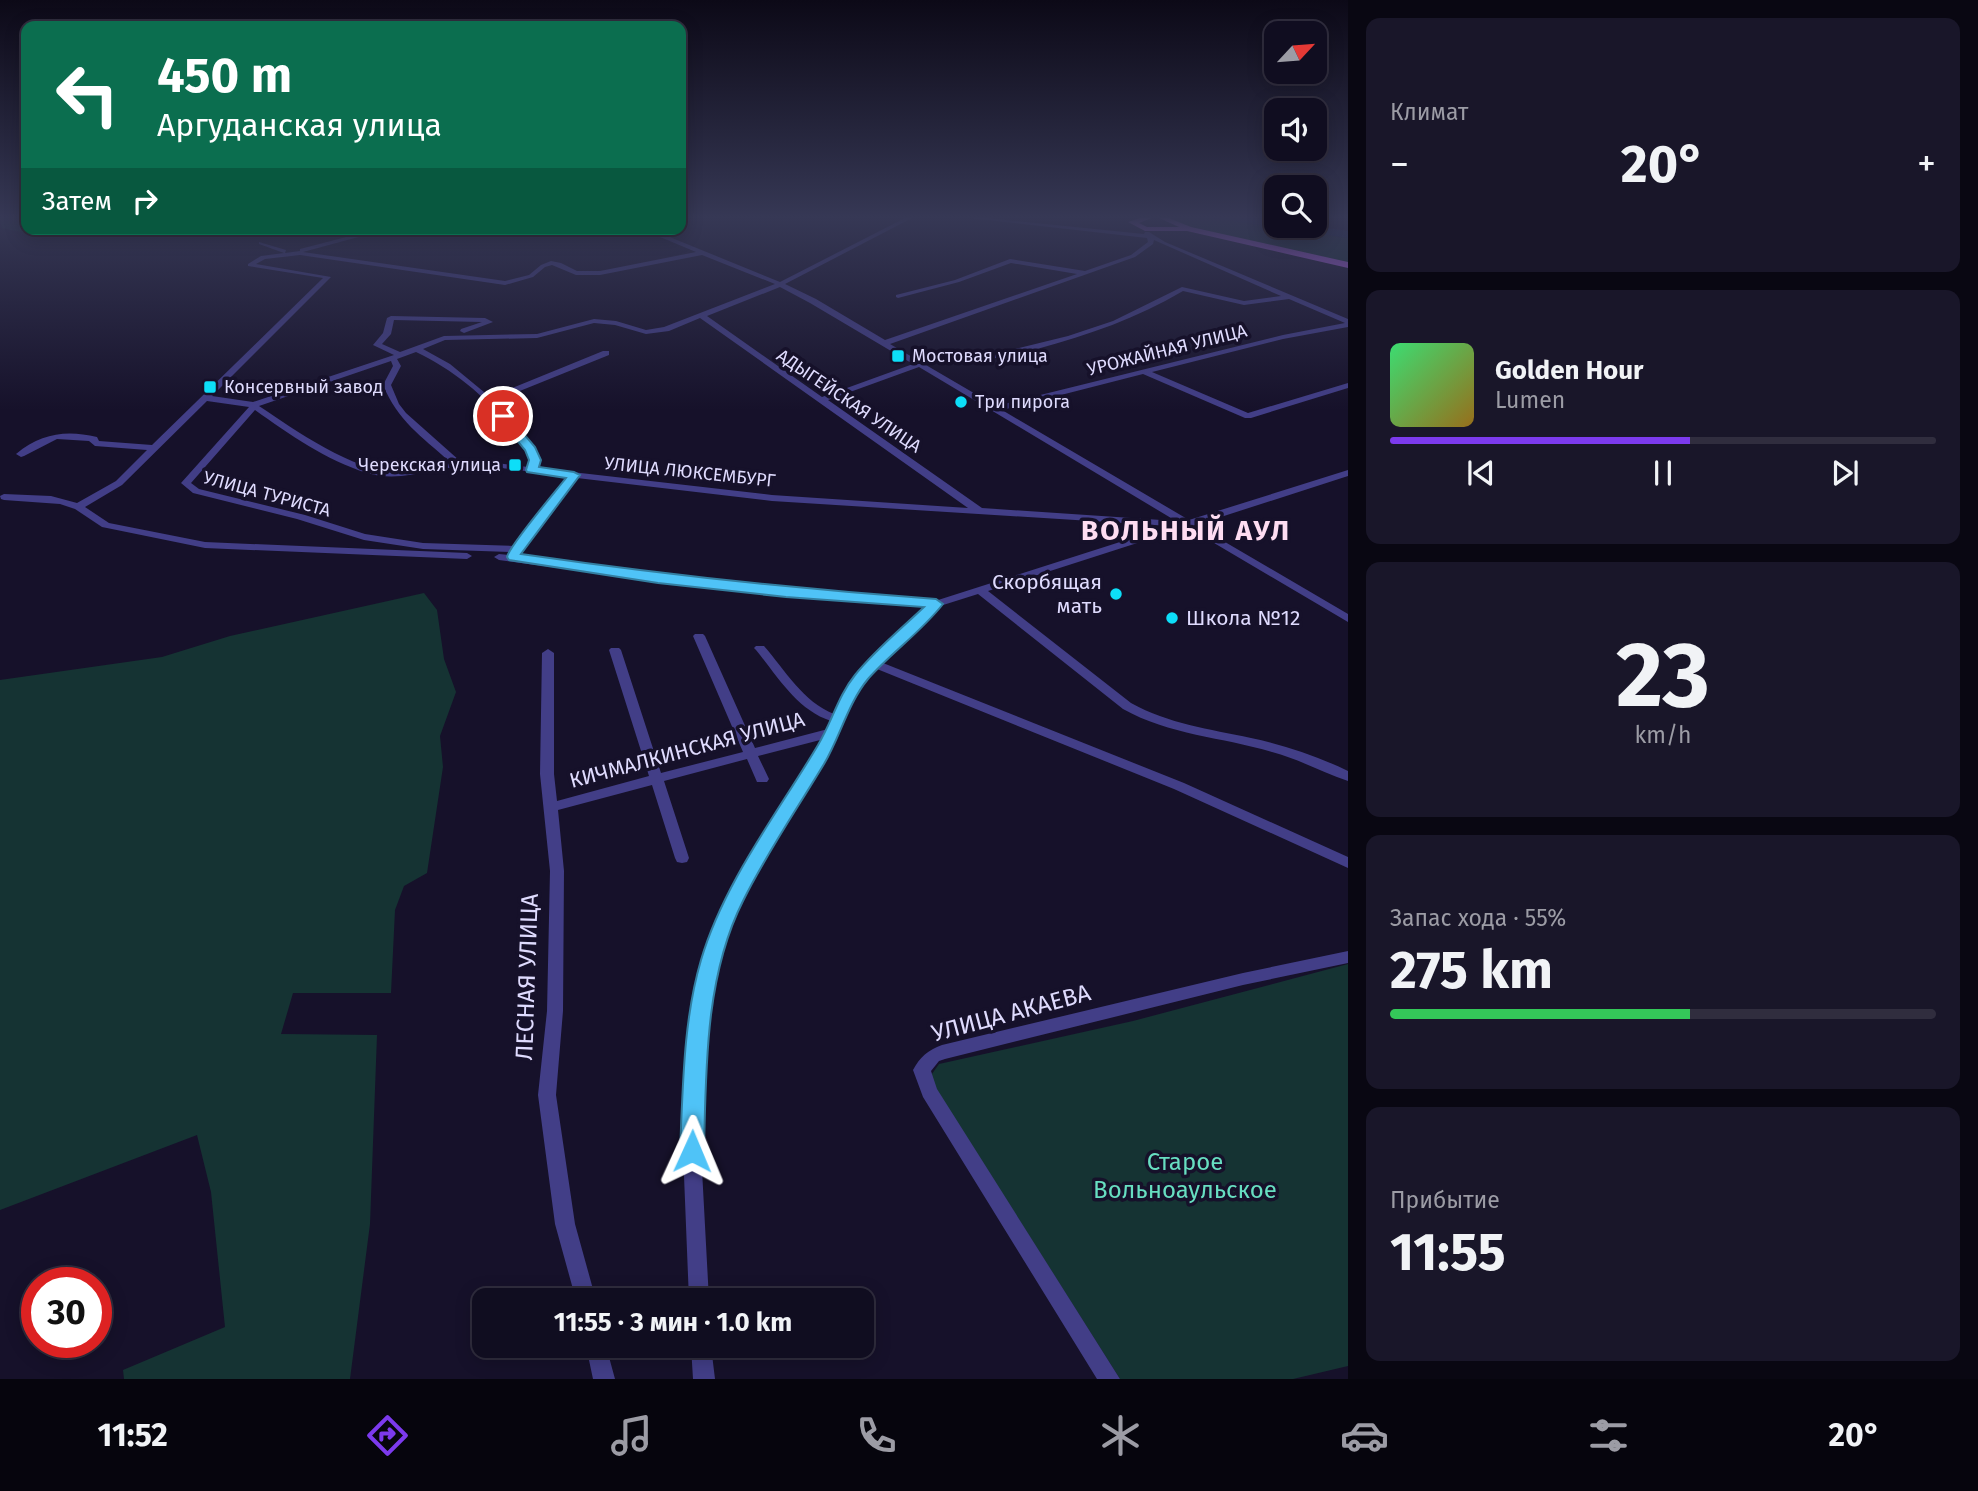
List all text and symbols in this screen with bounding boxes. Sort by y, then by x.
north arrow [1264,21,1326,84]
map controls [1264,21,1327,238]
text: 450 m [157,46,292,105]
icon: left [42,49,133,140]
button: sound [1264,98,1327,161]
text: Климат [1390,98,1468,126]
text: Аргуданская улица [157,106,442,144]
text: 20° [1621,133,1705,196]
text: − [1390,141,1409,187]
text: + [1917,141,1936,187]
button: search [1264,175,1327,238]
icon: right [126,182,164,220]
text: Затем [42,186,112,217]
street label: УРОЖАЙНАЯ УЛИЦА [1085,319,1250,380]
street label: АДЫГЕЙСКАЯ УЛИЦА [773,344,926,458]
place label: Мостовая улица [912,345,1048,367]
marker: Мостовая улица [890,348,906,364]
text: Golden Hour [1495,355,1643,386]
place label: Консервный завод [224,376,383,398]
marker: Консервный завод [202,379,218,395]
pin [473,386,533,446]
text: Lumen [1495,386,1565,414]
place label: Три пирога [975,391,1070,413]
marker: Три пирога [953,394,969,410]
icon: arrive [484,397,522,435]
street label: УЛИЦА ЛЮКСЕМБУРГ [603,452,777,492]
place label: Черекская улица [358,454,501,476]
icon: previous [1462,454,1500,492]
icon: pause [1644,454,1682,492]
icon: next [1826,454,1864,492]
marker: Черекская улица [507,457,523,473]
street label: УЛИЦА ТУРИСТА [201,466,334,522]
district label: ВОЛЬНЫЙ АУЛ [1081,514,1291,547]
place label: Скорбящая мать [992,569,1102,619]
marker: Скорбящая мать [1108,586,1124,602]
place label: Школа №12 [1186,605,1300,631]
marker: Школа №12 [1164,610,1180,626]
text: 23 [1616,621,1710,730]
street label: КИЧМАЛКИНСКАЯ УЛИЦА [567,706,807,794]
text: km/h [1635,721,1691,749]
street label: ЛЕСНАЯ УЛИЦА [510,893,544,1061]
text: Запас хода · 55% [1390,904,1566,932]
text: 275 km [1390,939,1553,1002]
street label: УЛИЦА АКАЕВА [928,978,1094,1048]
position arrow [655,1114,729,1188]
park label: Старое Вольноаульское [1093,1148,1277,1204]
text: Прибытие [1390,1186,1500,1214]
text: 11:55 [1390,1221,1506,1284]
speed limit sign: 30 [21,1267,112,1358]
text: 11:55 · 3 мин · 1.0 km [554,1307,792,1338]
icon: directions [363,1411,412,1460]
icon: music [607,1411,656,1460]
icon: phone [852,1411,901,1460]
icon: climate [1096,1411,1145,1460]
icon: car [1340,1411,1389,1460]
icon: filters [1584,1411,1633,1460]
text: 11:52 [98,1416,168,1454]
text: 20° [1828,1416,1880,1454]

